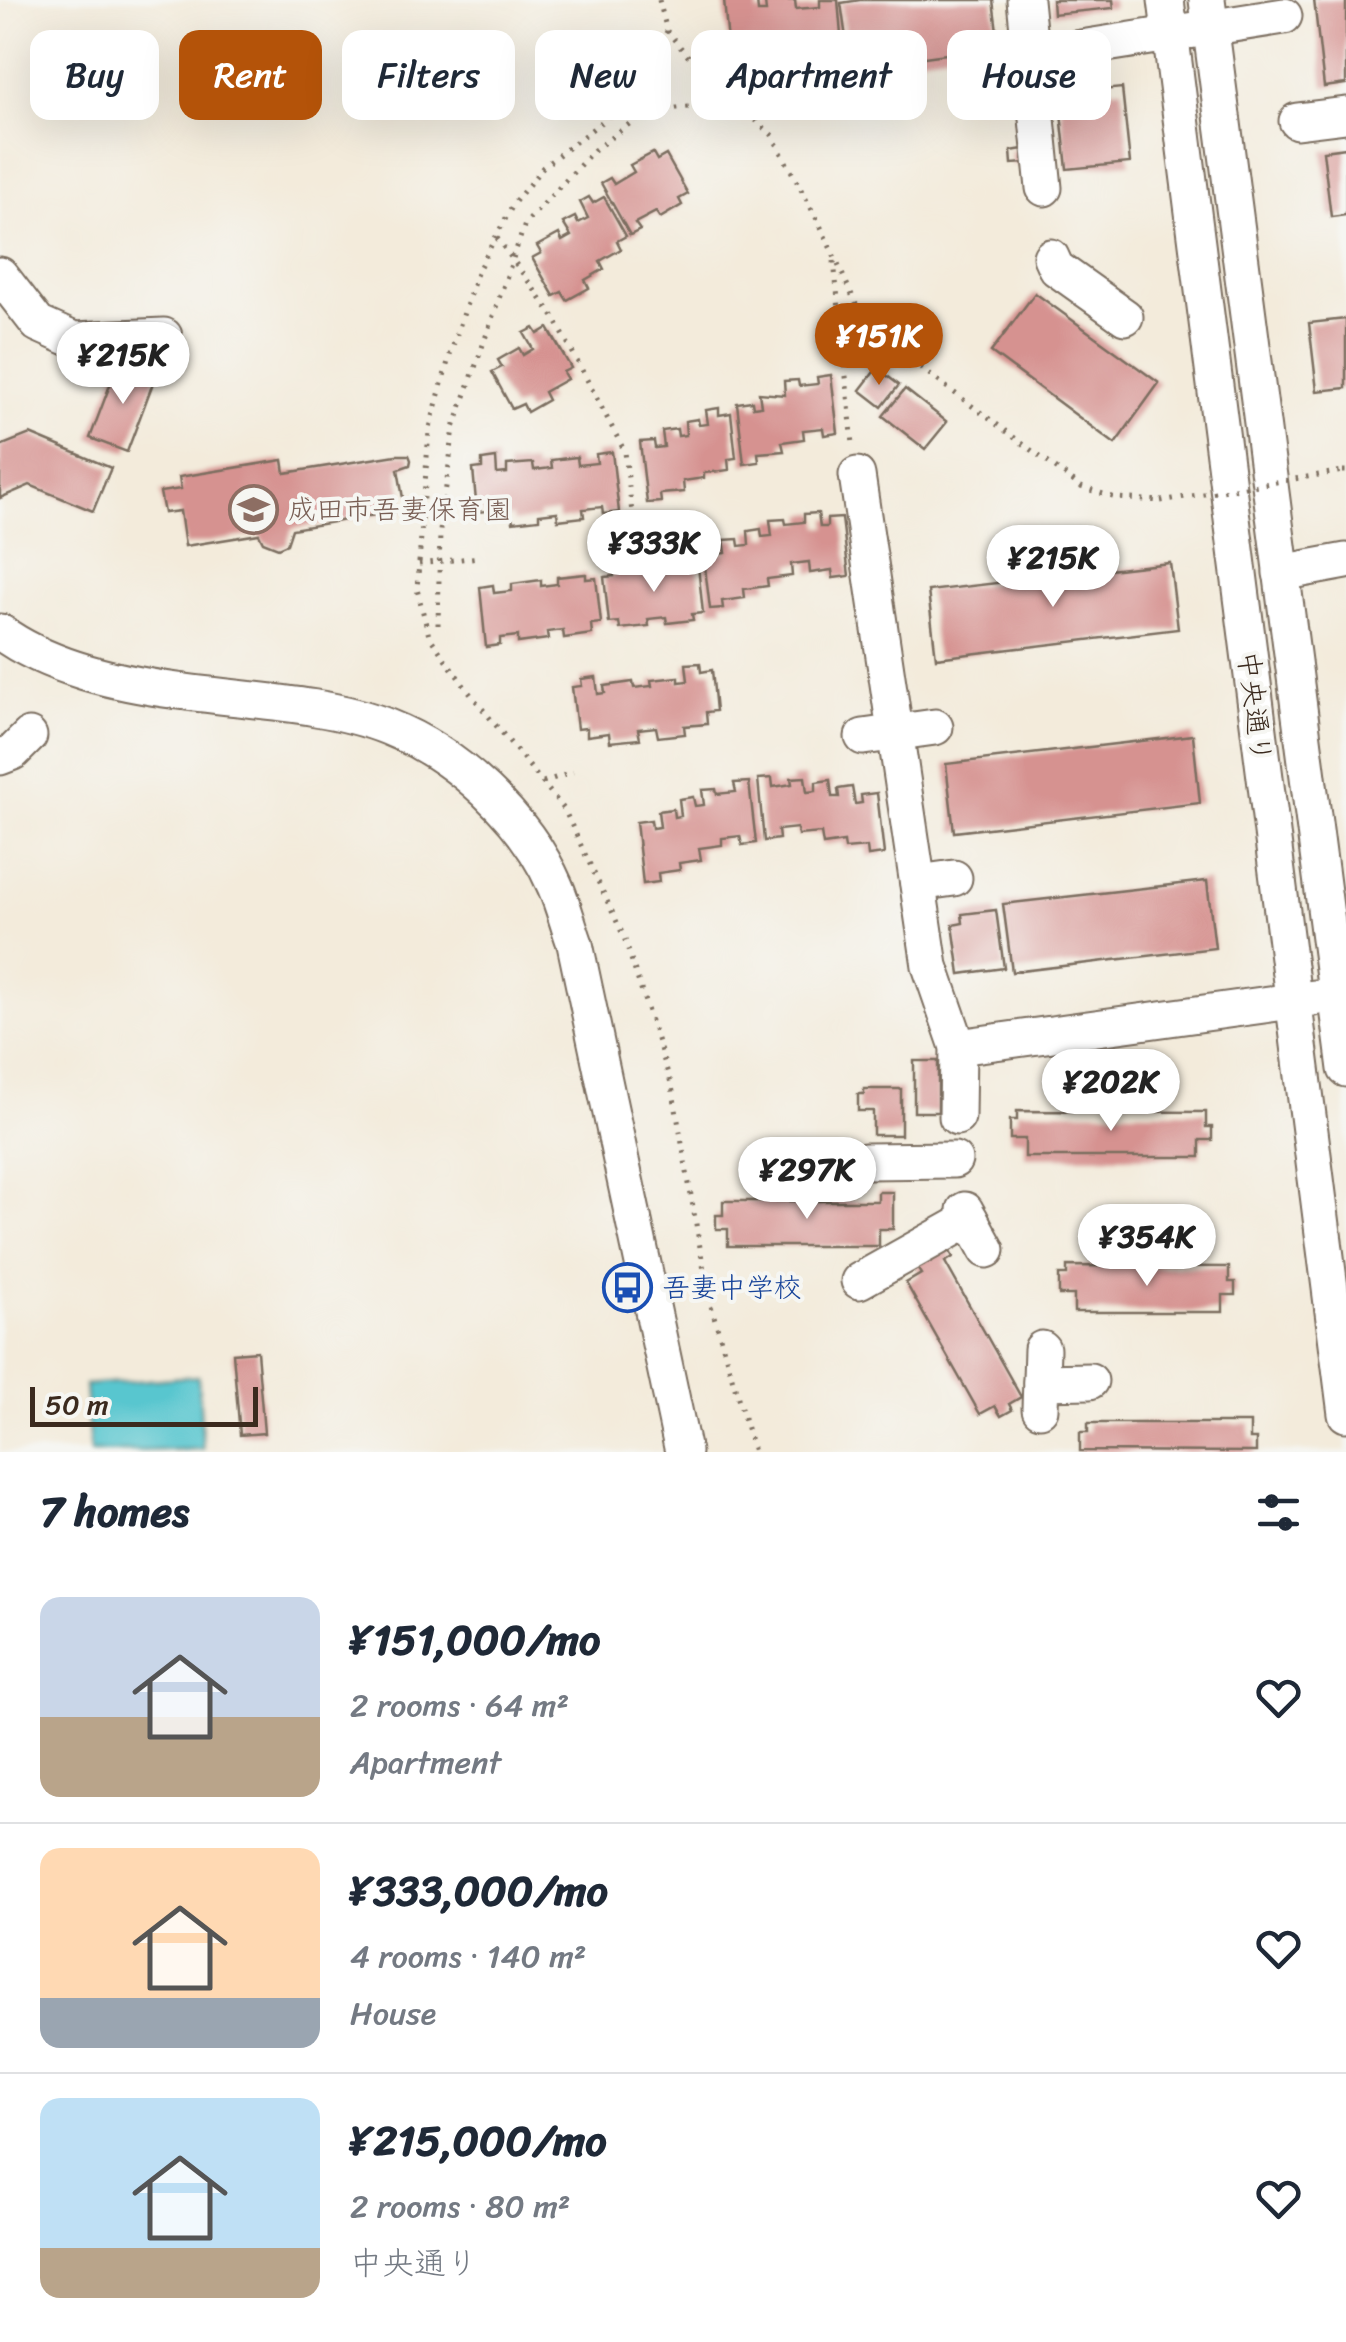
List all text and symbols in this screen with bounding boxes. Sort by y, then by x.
chip: Buy [30,30,159,120]
chip: Rent [179,30,322,120]
chip: Filters [342,30,515,120]
chip: New [535,30,671,120]
chip: Apartment [691,30,927,120]
chip: House [947,30,1111,120]
pin: ¥151K [809,303,949,388]
text: ¥151K [837,307,921,364]
pin: ¥215K [53,322,193,407]
text: ¥215K [79,326,167,383]
school or university icon: 成田市吾妻保育園 [227,483,279,535]
place label: 成田市吾妻保育園 [288,485,512,534]
pin: ¥333K [584,510,724,595]
text: ¥333K [609,514,699,571]
pin: ¥215K [983,525,1123,610]
text: ¥215K [1009,529,1097,586]
street label: 中央通り [1224,648,1286,766]
pin: ¥202K [1041,1049,1181,1134]
text: ¥202K [1064,1053,1158,1110]
pin: ¥297K [737,1137,877,1222]
text: ¥297K [760,1141,854,1198]
pin: ¥354K [1077,1204,1217,1289]
text: ¥354K [1100,1208,1194,1265]
bus stop icon: 吾妻中学校 [601,1261,653,1313]
place label: 吾妻中学校 [662,1263,802,1312]
text: 50 m [45,1380,109,1429]
scale bar [30,1382,258,1426]
text: 7 homes [40,1475,189,1549]
icon: filters [1251,1485,1306,1540]
text: ¥151,000/mo [350,1603,600,1677]
icon: home [120,1637,240,1757]
icon: heart [1251,1670,1306,1725]
text: 2 rooms · 64 m² [350,1677,569,1734]
text: Apartment [350,1734,501,1791]
text: ¥333,000/mo [350,1854,608,1928]
icon: home [120,1888,240,2008]
icon: heart [1251,1921,1306,1976]
text: 4 rooms · 140 m² [350,1928,586,1985]
text: House [350,1985,436,2042]
text: ¥215,000/mo [350,2104,607,2178]
icon: home [120,2138,240,2258]
icon: heart [1251,2171,1306,2226]
text: 2 rooms · 80 m² [350,2178,570,2235]
text: 中央通り [350,2235,478,2292]

